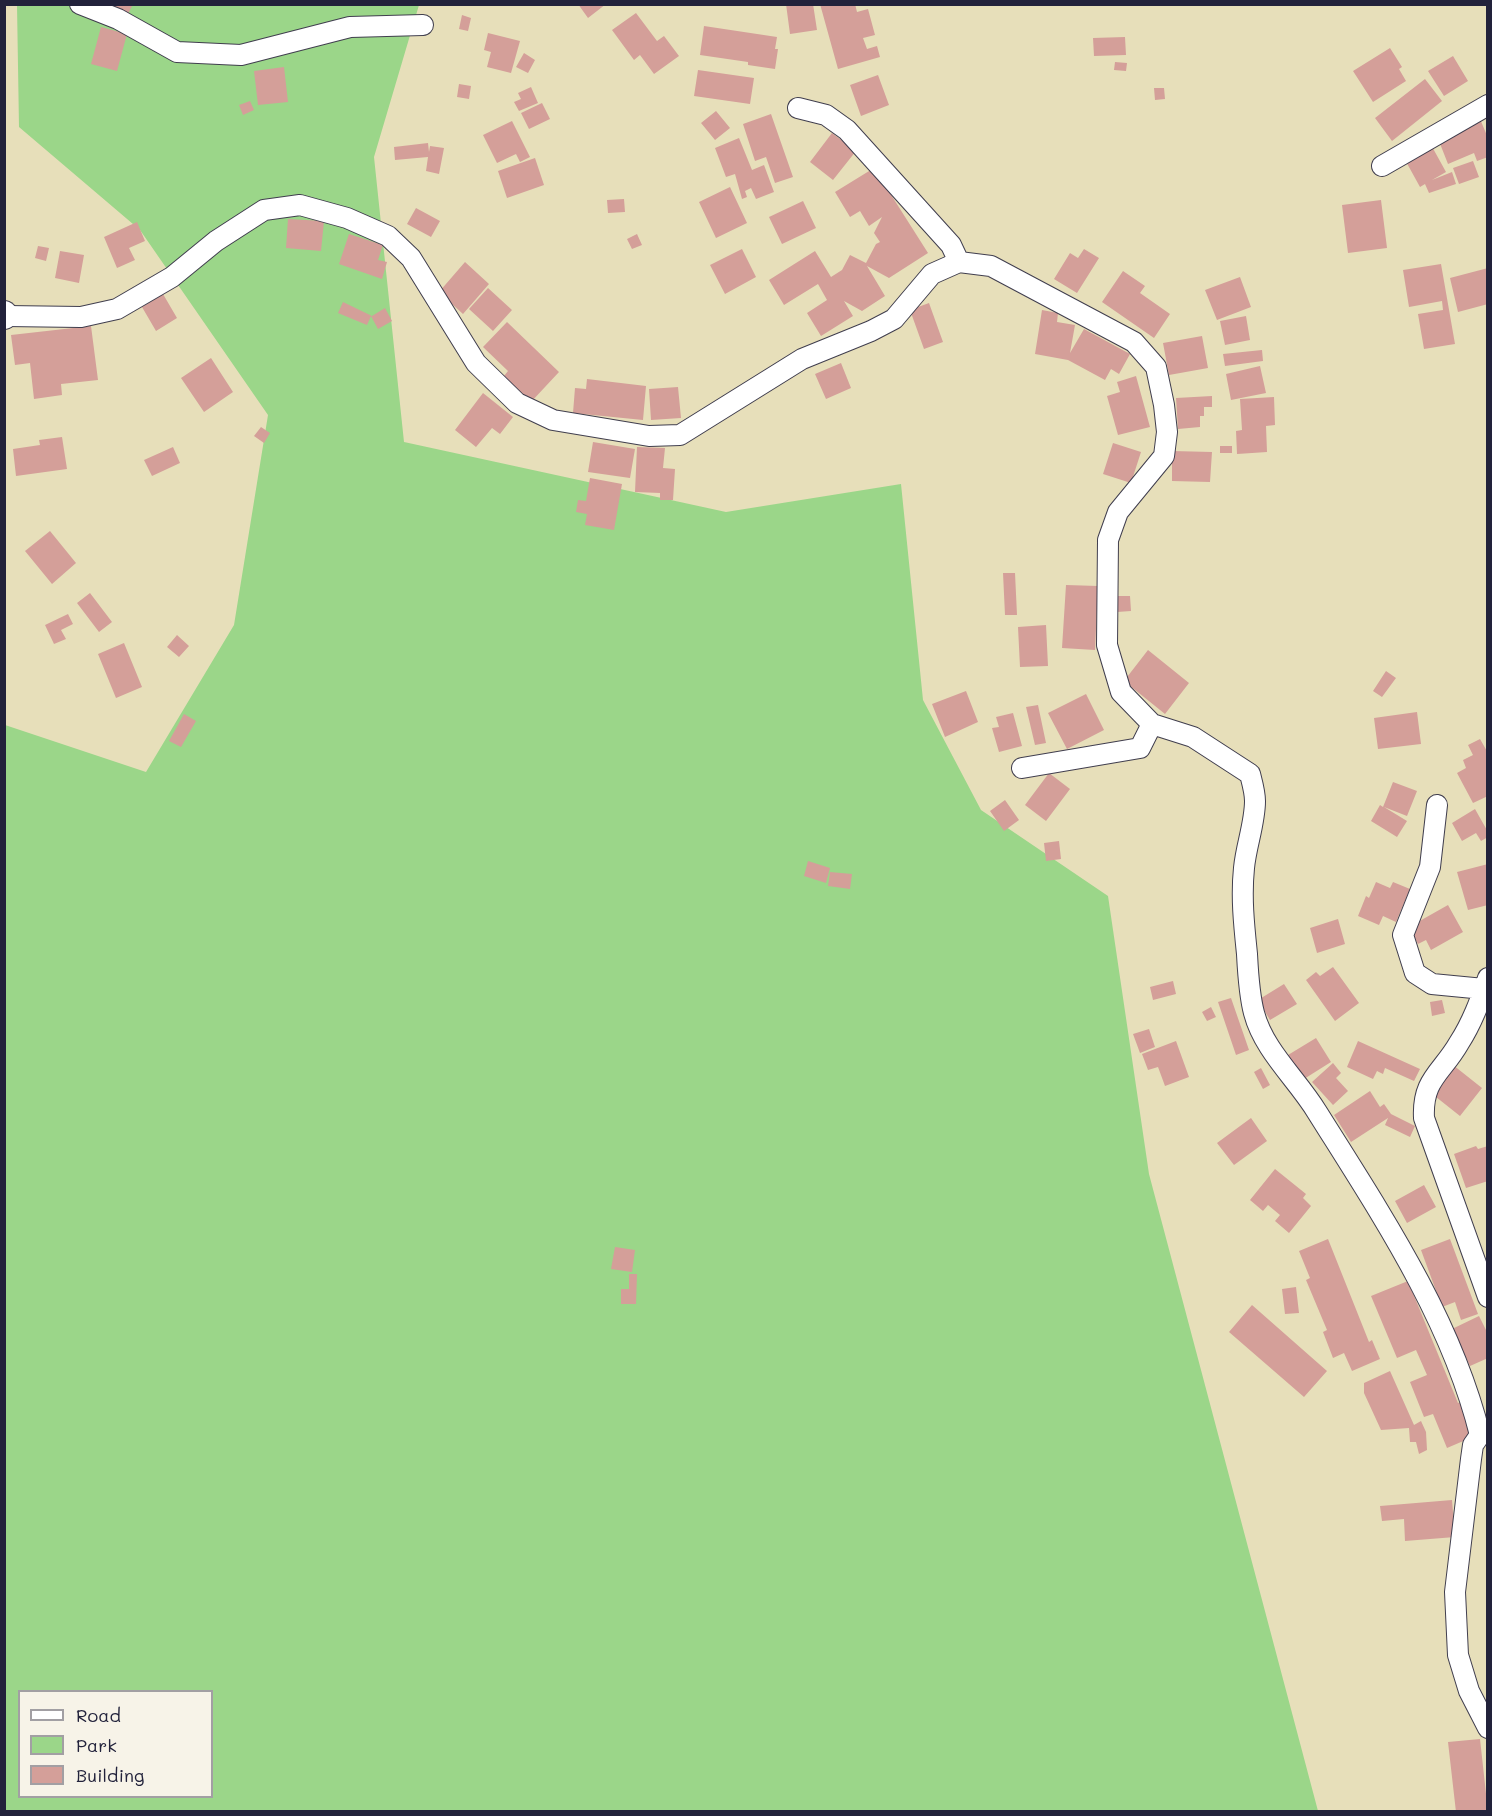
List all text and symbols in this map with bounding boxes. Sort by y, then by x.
legend [18,1690,213,1798]
text: Road [76,1703,121,1727]
text: Park [76,1733,117,1757]
text: Building [76,1763,144,1787]

